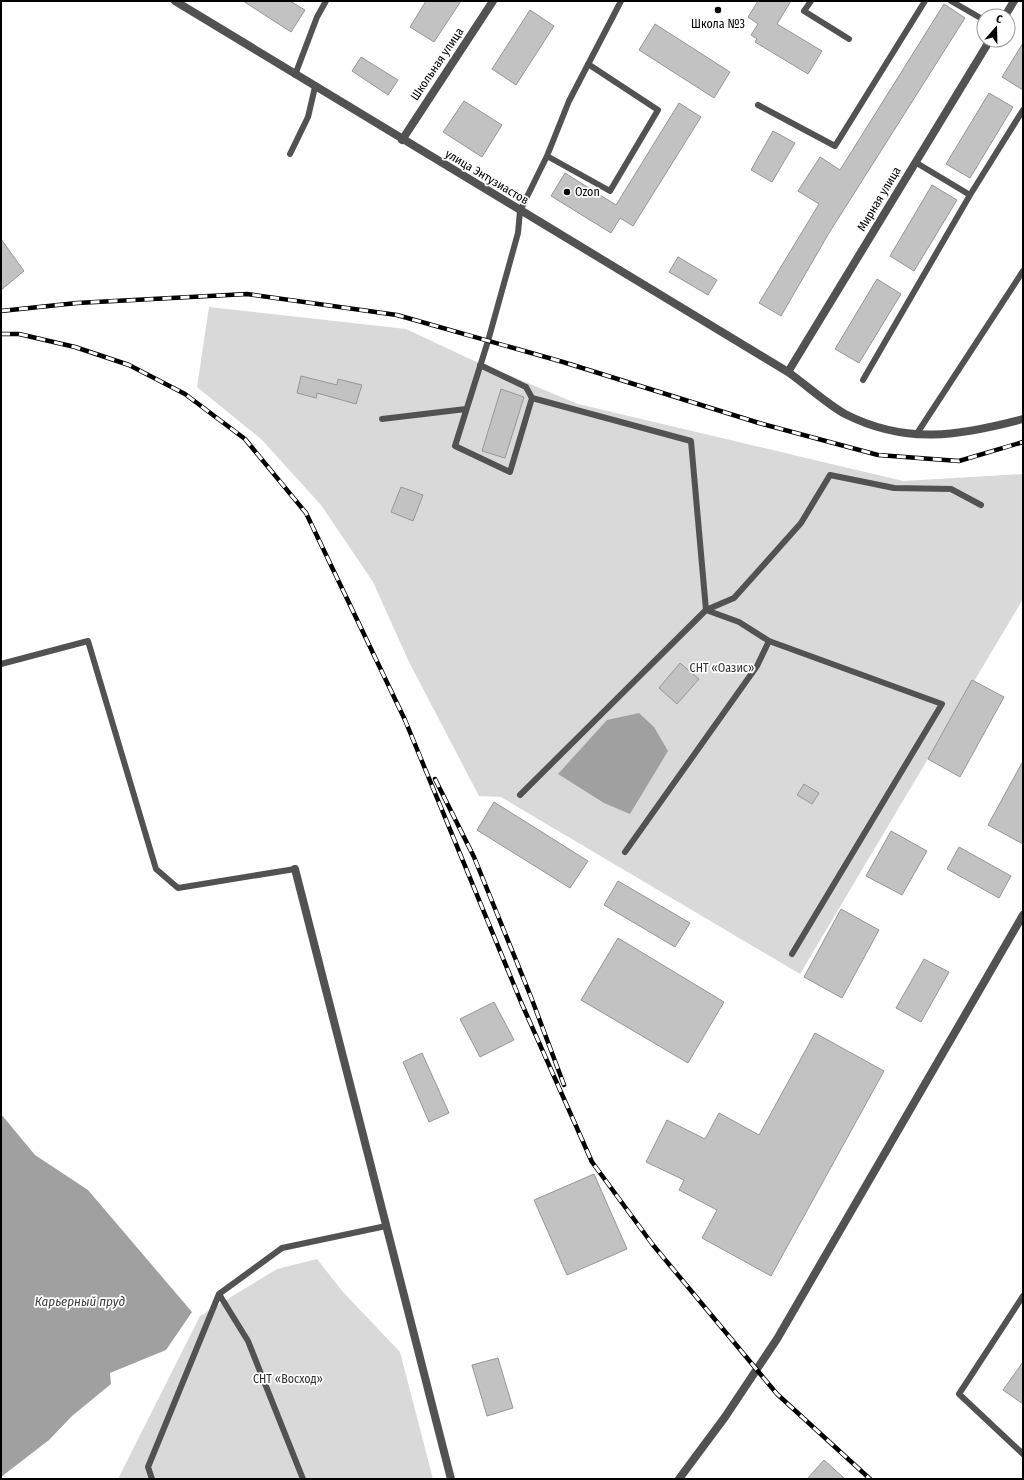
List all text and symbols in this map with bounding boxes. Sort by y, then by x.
marker: Школа №3 [713,5,723,15]
north arrow [976,8,1016,48]
text: С [994,12,1004,26]
place label: Школа №3 [691,17,745,31]
street label: Школьная улица [408,25,466,103]
street label: улица Энтузиастов [443,147,531,207]
street label: Мирная улица [854,164,904,234]
place label: Ozon [575,185,600,199]
marker: Ozon [562,187,572,197]
park label: СНТ «Оазис» [690,661,754,675]
water label: Карьерный пруд [35,1294,126,1309]
park label: СНТ «Восход» [253,1372,323,1386]

